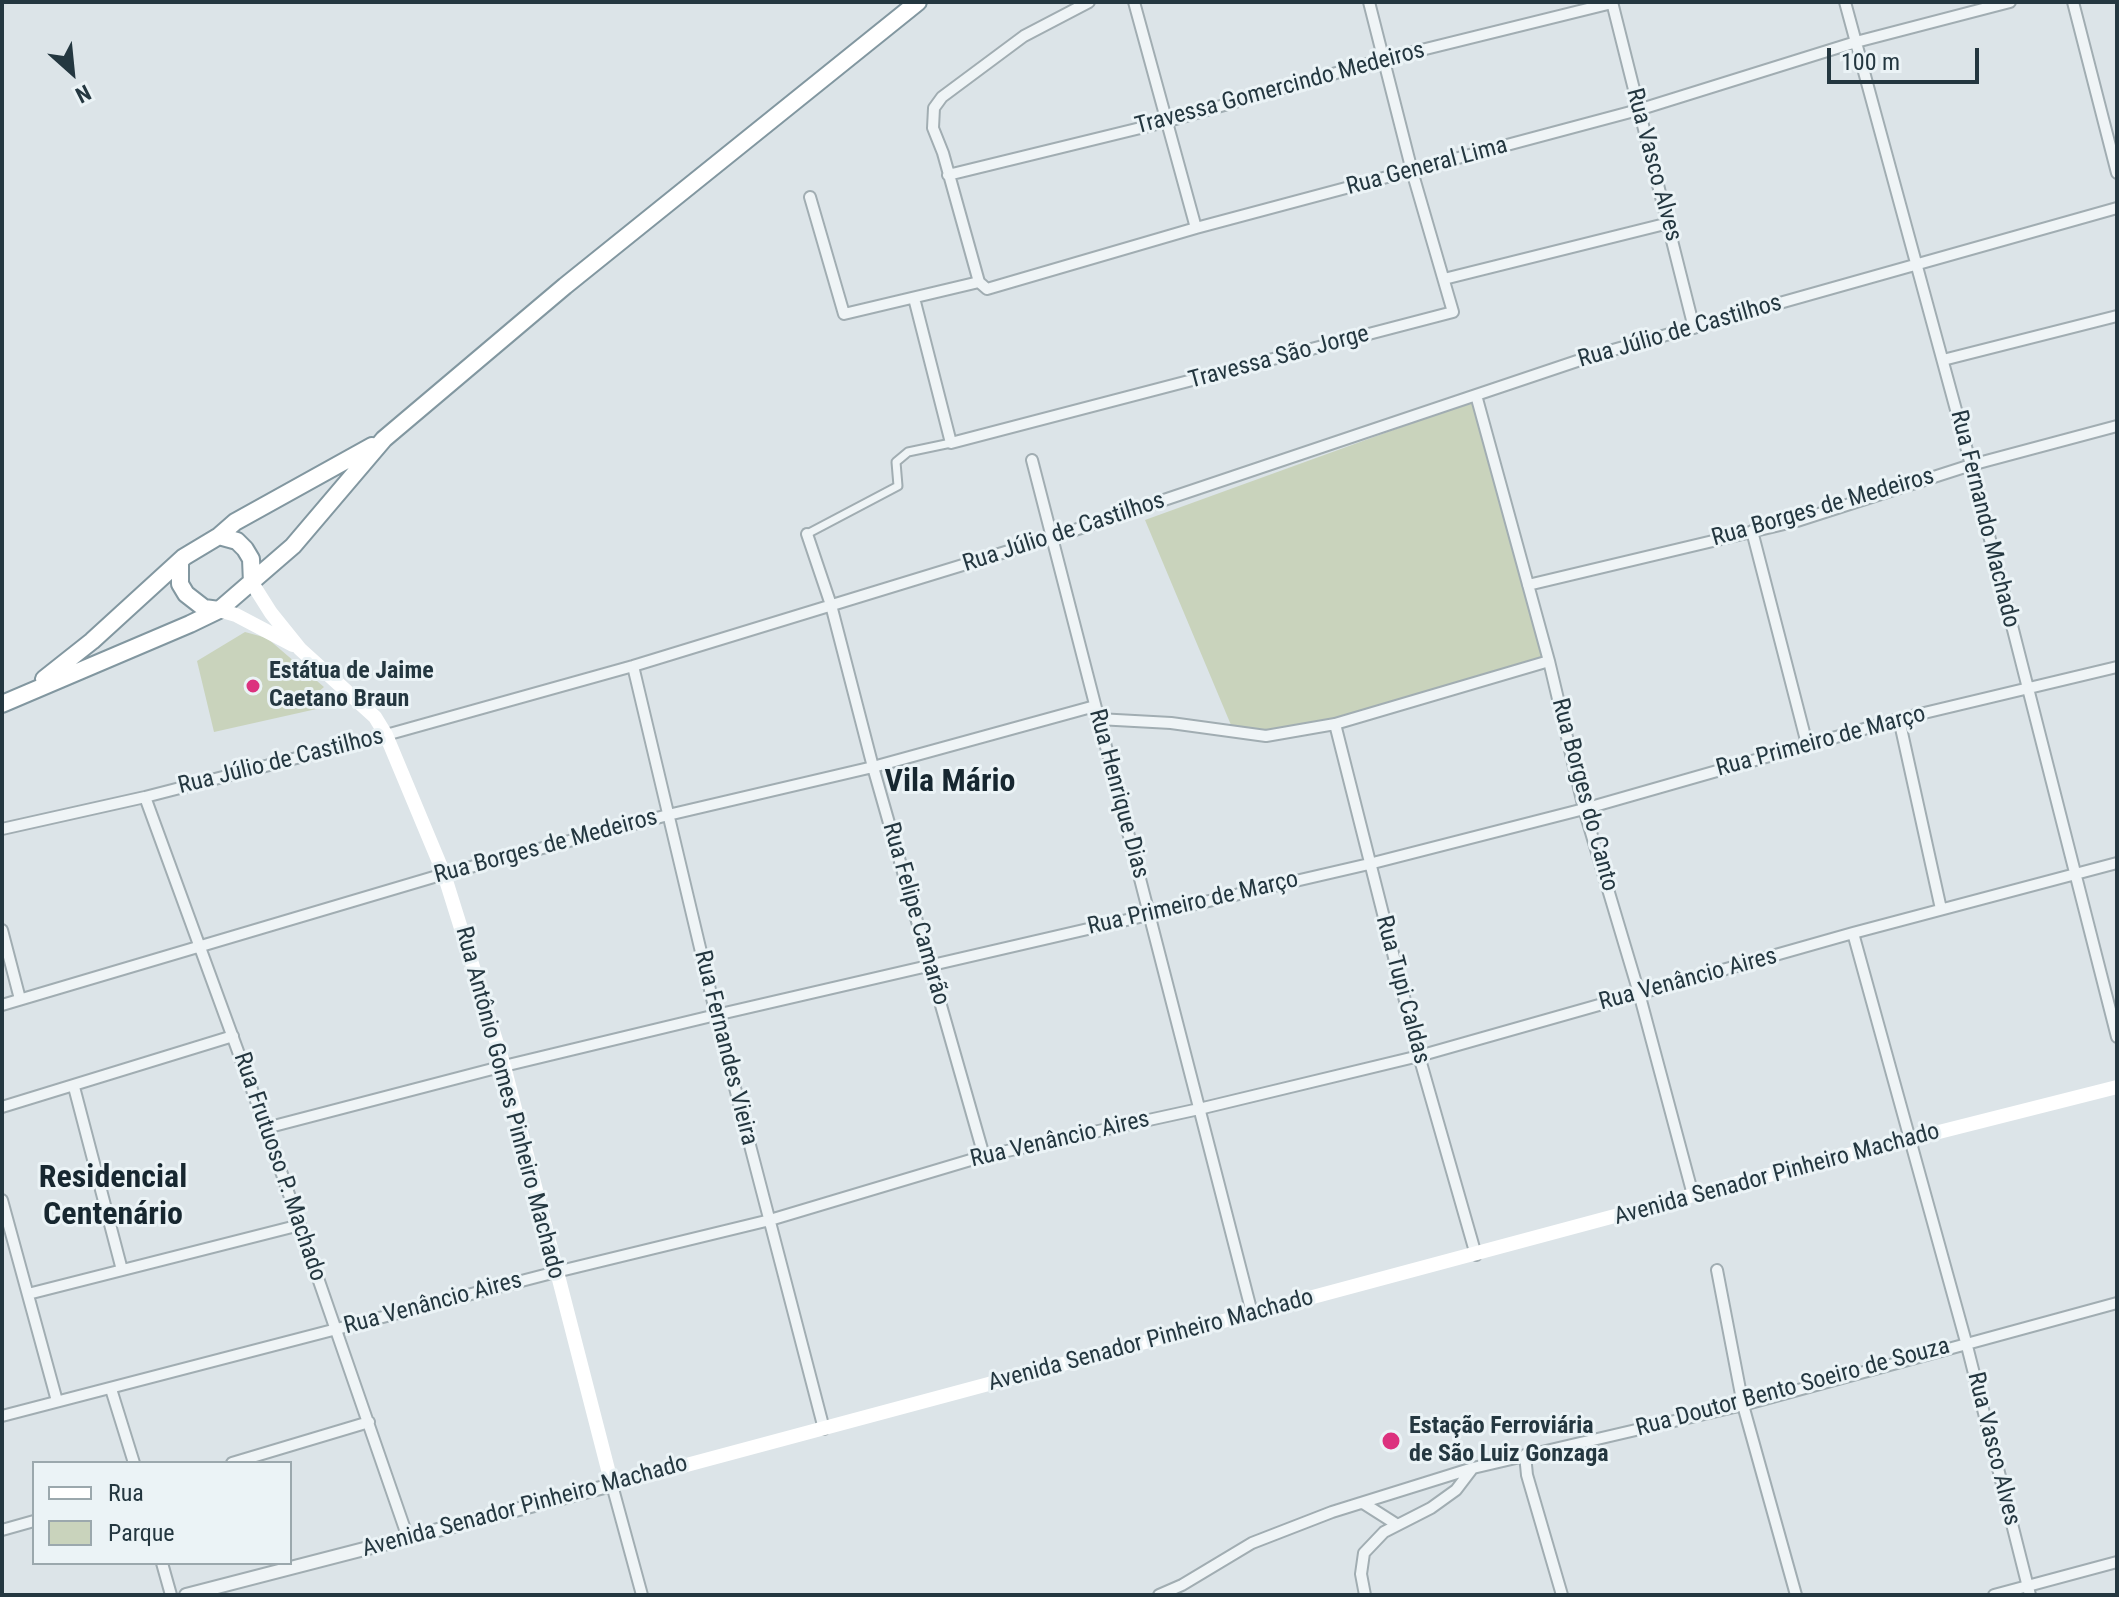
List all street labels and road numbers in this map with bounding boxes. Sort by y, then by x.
street label: Travessa Gomercindo Medeiros [1132,36,1428,142]
street label: Rua Vasco Alves [1619,85,1687,245]
street label: Rua General Lima [1343,132,1511,202]
street label: Rua Júlio de Castilhos [1575,289,1785,375]
street label: Travessa São Jorge [1186,320,1372,396]
street label: Rua Fernando Machado [1943,407,2025,631]
street label: Rua Borges de Medeiros [1709,462,1937,554]
street label: Rua Júlio de Castilhos [959,487,1169,579]
street label: Rua Borges do Canto [1544,696,1624,894]
street label: Rua Primeiro de Março [1713,700,1929,784]
street label: Rua Henrique Dias [1082,706,1154,882]
street label: Rua Júlio de Castilhos [175,723,387,801]
street label: Rua Borges de Medeiros [431,803,661,891]
street label: Rua Felipe Camarão [875,819,955,1009]
street label: Rua Primeiro de Março [1085,866,1301,942]
street label: Rua Tupi Caldas [1368,913,1436,1067]
street label: Rua Antônio Gomes Pinheiro Machado [448,924,570,1282]
street label: Rua Venâncio Aires [1596,942,1780,1018]
street label: Rua Fernandes Vieira [687,948,763,1148]
street label: Rua Frutuoso P. Machado [226,1049,332,1285]
street label: Rua Venâncio Aires [968,1105,1152,1175]
street label: Avenida Senador Pinheiro Machado [1611,1118,1943,1232]
street label: Rua Venâncio Aires [341,1266,525,1342]
street label: Avenida Senador Pinheiro Machado [985,1284,1317,1398]
street label: Rua Doutor Bento Soeiro de Souza [1633,1332,1953,1444]
street label: Rua Vasco Alves [1960,1369,2026,1529]
street label: Avenida Senador Pinheiro Machado [359,1450,691,1564]

